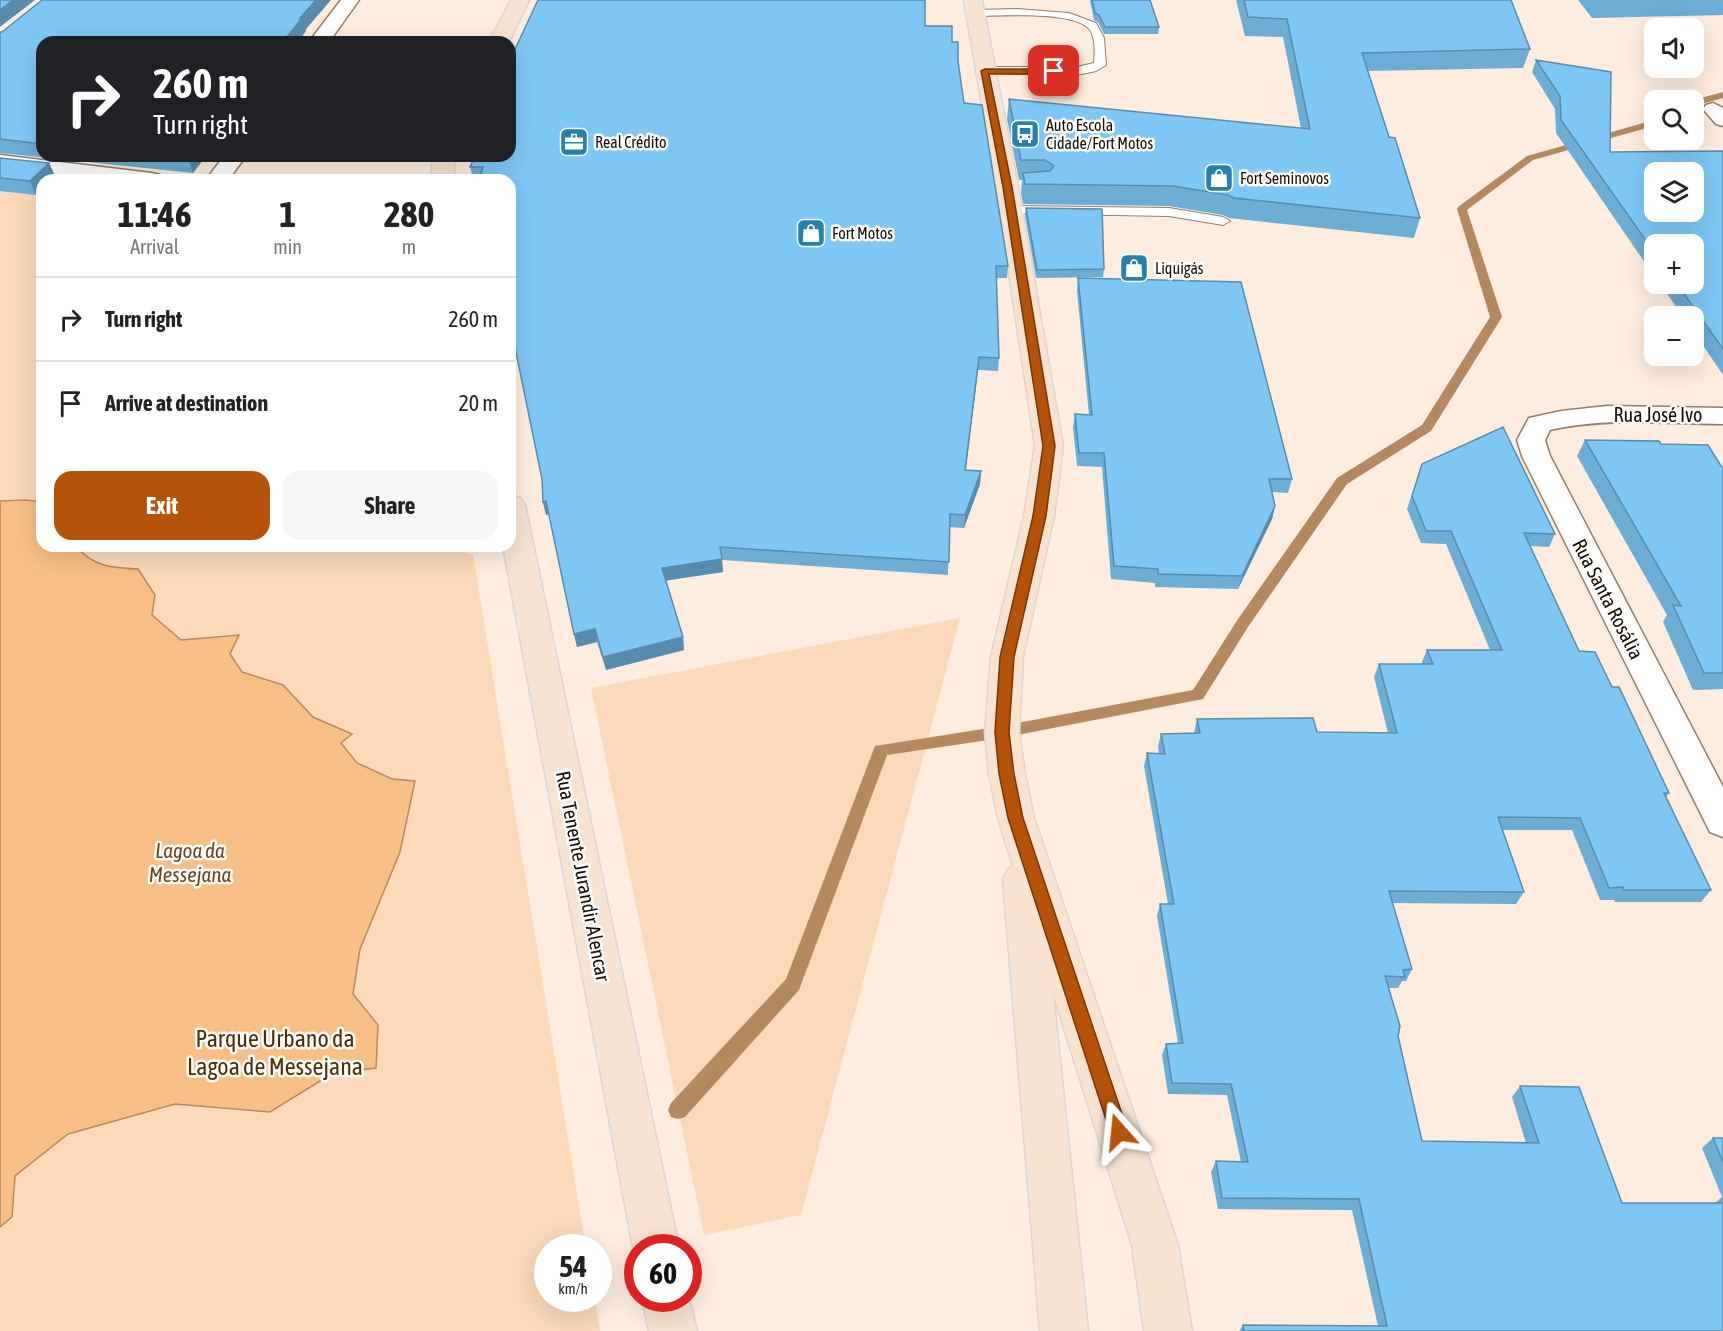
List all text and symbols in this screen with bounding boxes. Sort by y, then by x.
map controls [1644,18,1704,366]
button: sound [1644,18,1704,78]
pin [1028,45,1079,96]
icon: arrive [1037,54,1070,87]
text: 260 m [153,59,248,107]
icon: right [54,60,132,138]
button: search [1644,90,1704,150]
text: Turn right [153,109,248,140]
place label: Auto Escola Cidade/Fort Motos [1046,116,1153,152]
bus stop icon: Auto Escola Cidade/Fort Motos [1009,118,1041,150]
office icon: Real Crédito [558,126,590,158]
place label: Real Crédito [595,133,666,151]
shop icon: Fort Seminovos [1203,162,1235,194]
button: layers [1644,162,1704,222]
place label: Fort Seminovos [1240,169,1329,187]
text: 11:46 [118,193,192,235]
text: 1 [279,193,296,235]
text: 280 [384,193,434,235]
shop icon: Fort Motos [795,217,827,249]
place label: Fort Motos [832,224,893,242]
button: + [1644,234,1704,294]
text: Arrival [130,235,179,258]
text: min [273,235,302,258]
text: m [402,235,416,258]
shop icon: Liquigás [1118,252,1150,284]
place label: Liquigás [1155,259,1204,278]
icon: right [54,303,87,336]
text: Turn right [105,306,182,332]
text: 260 m [448,306,498,332]
button: − [1644,306,1704,366]
icon: arrive [54,387,87,420]
text: Arrive at destination [105,390,268,416]
text: 20 m [458,390,498,416]
street label: Rua José Ivo [1614,403,1702,426]
button: Exit [54,471,270,540]
button: Share [282,471,498,540]
street label: Rua Santa Rosália [1568,535,1649,663]
street label: Rua Tenente Jurandir Alencar [552,769,615,984]
water label: Lagoa da Messejana [149,838,231,886]
park label: Parque Urbano da Lagoa de Messejana [187,1025,363,1080]
position arrow [1087,1100,1151,1164]
speed limit sign: 60 [624,1234,702,1312]
text: 54 [559,1249,587,1283]
text: km/h [558,1280,588,1297]

